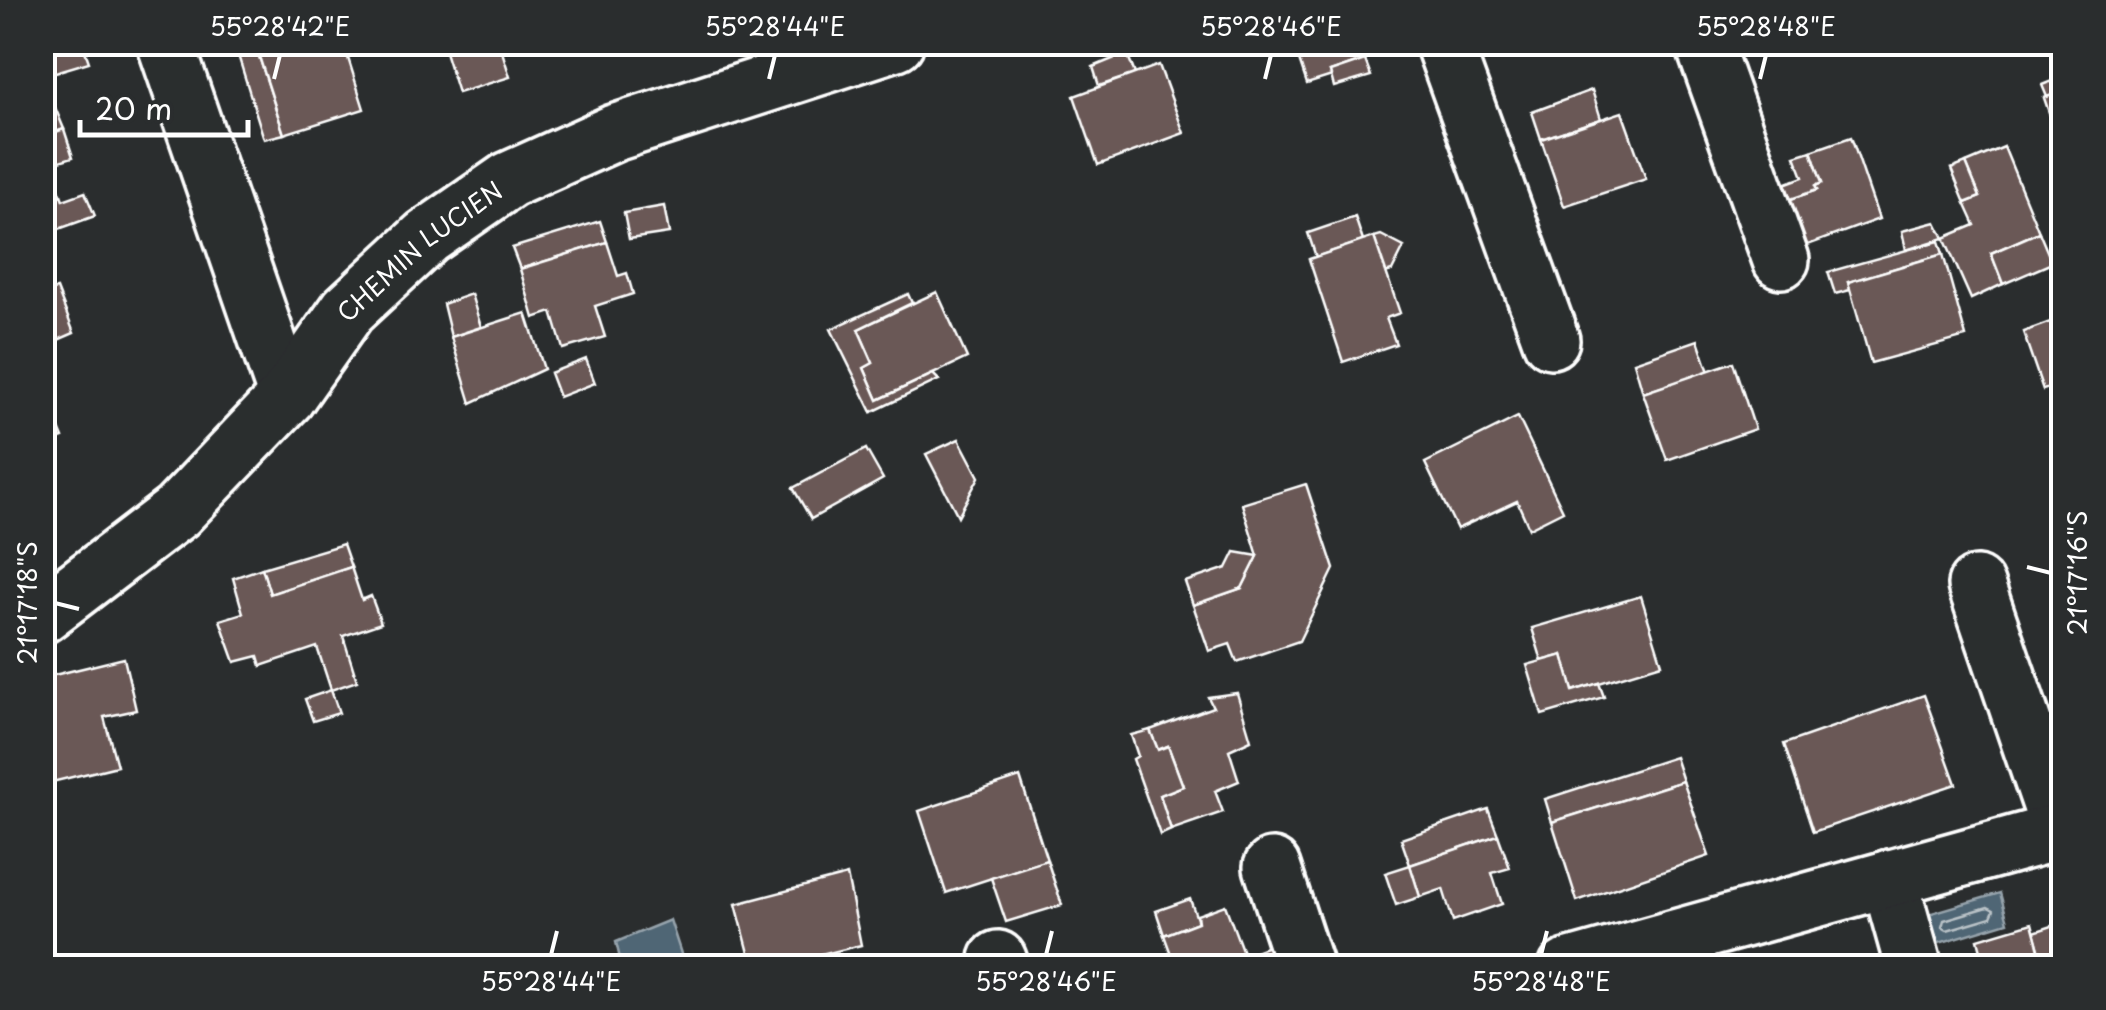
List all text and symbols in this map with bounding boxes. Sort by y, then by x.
text: 55°28'42"E [210,7,350,45]
text: 55°28'44"E [705,7,845,45]
text: 55°28'46"E [1200,7,1342,45]
text: 55°28'48"E [1696,7,1836,45]
scale bar [80,75,248,137]
text: 20 m [95,85,172,130]
street label: CHEMIN LUCIEN [327,171,510,329]
text: 21°17'16"S [2058,510,2096,636]
text: 21°17'18"S [8,541,46,665]
text: 55°28'44"E [481,962,621,1000]
text: 55°28'46"E [975,962,1117,1000]
text: 55°28'48"E [1471,962,1611,1000]

